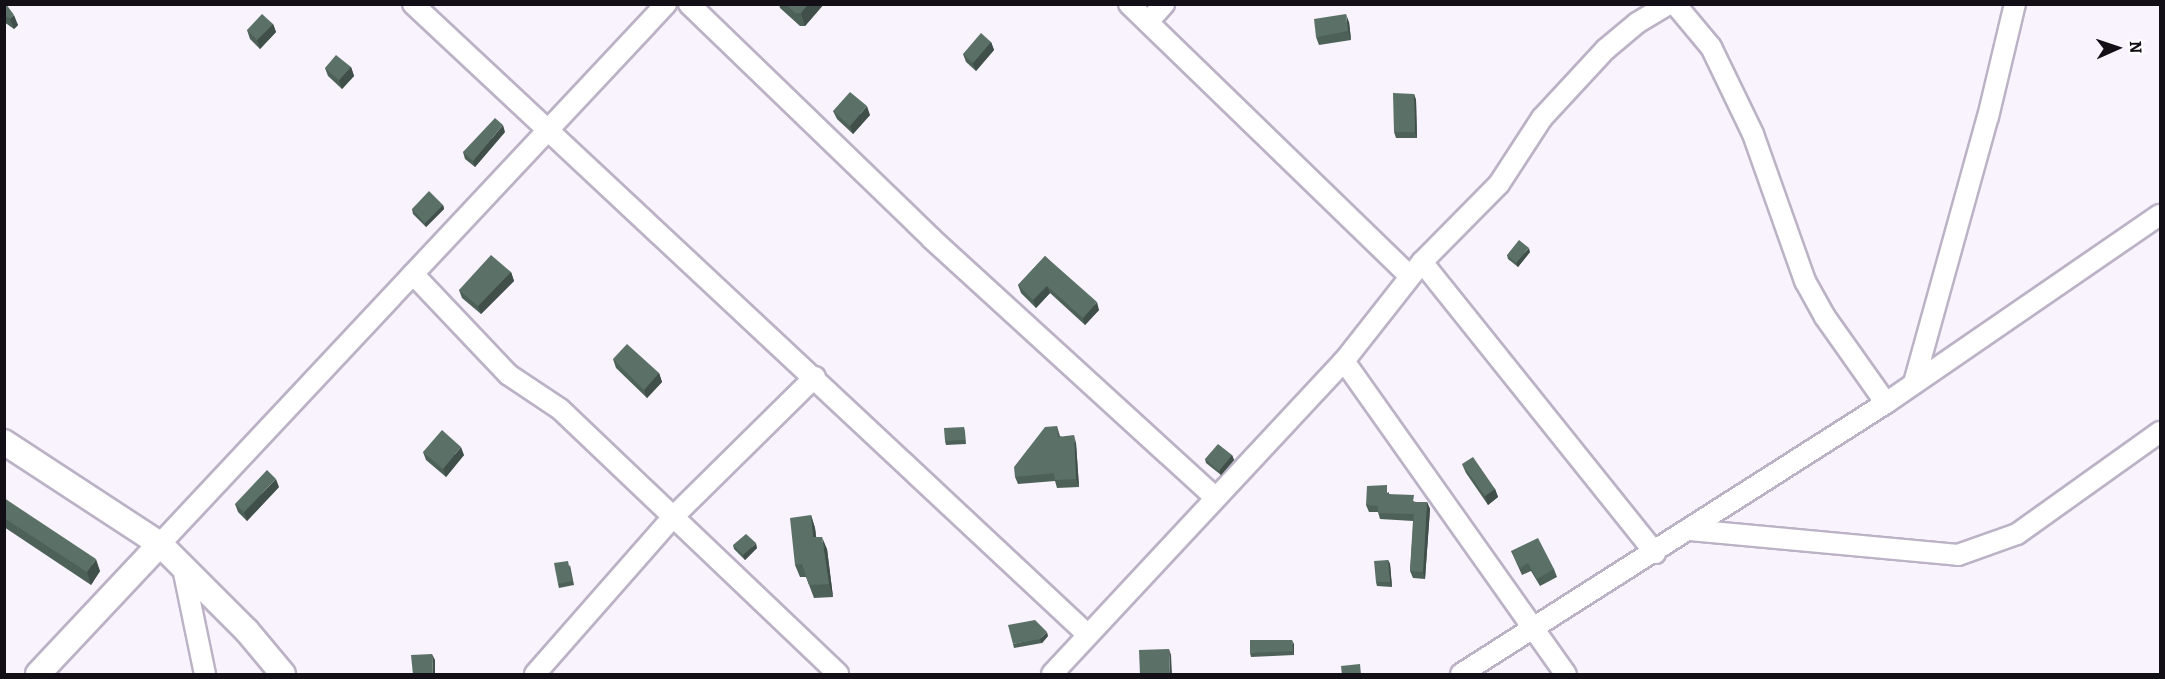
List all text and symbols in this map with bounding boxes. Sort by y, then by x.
north arrow [2087,18,2147,78]
text: N [2126,40,2145,54]

